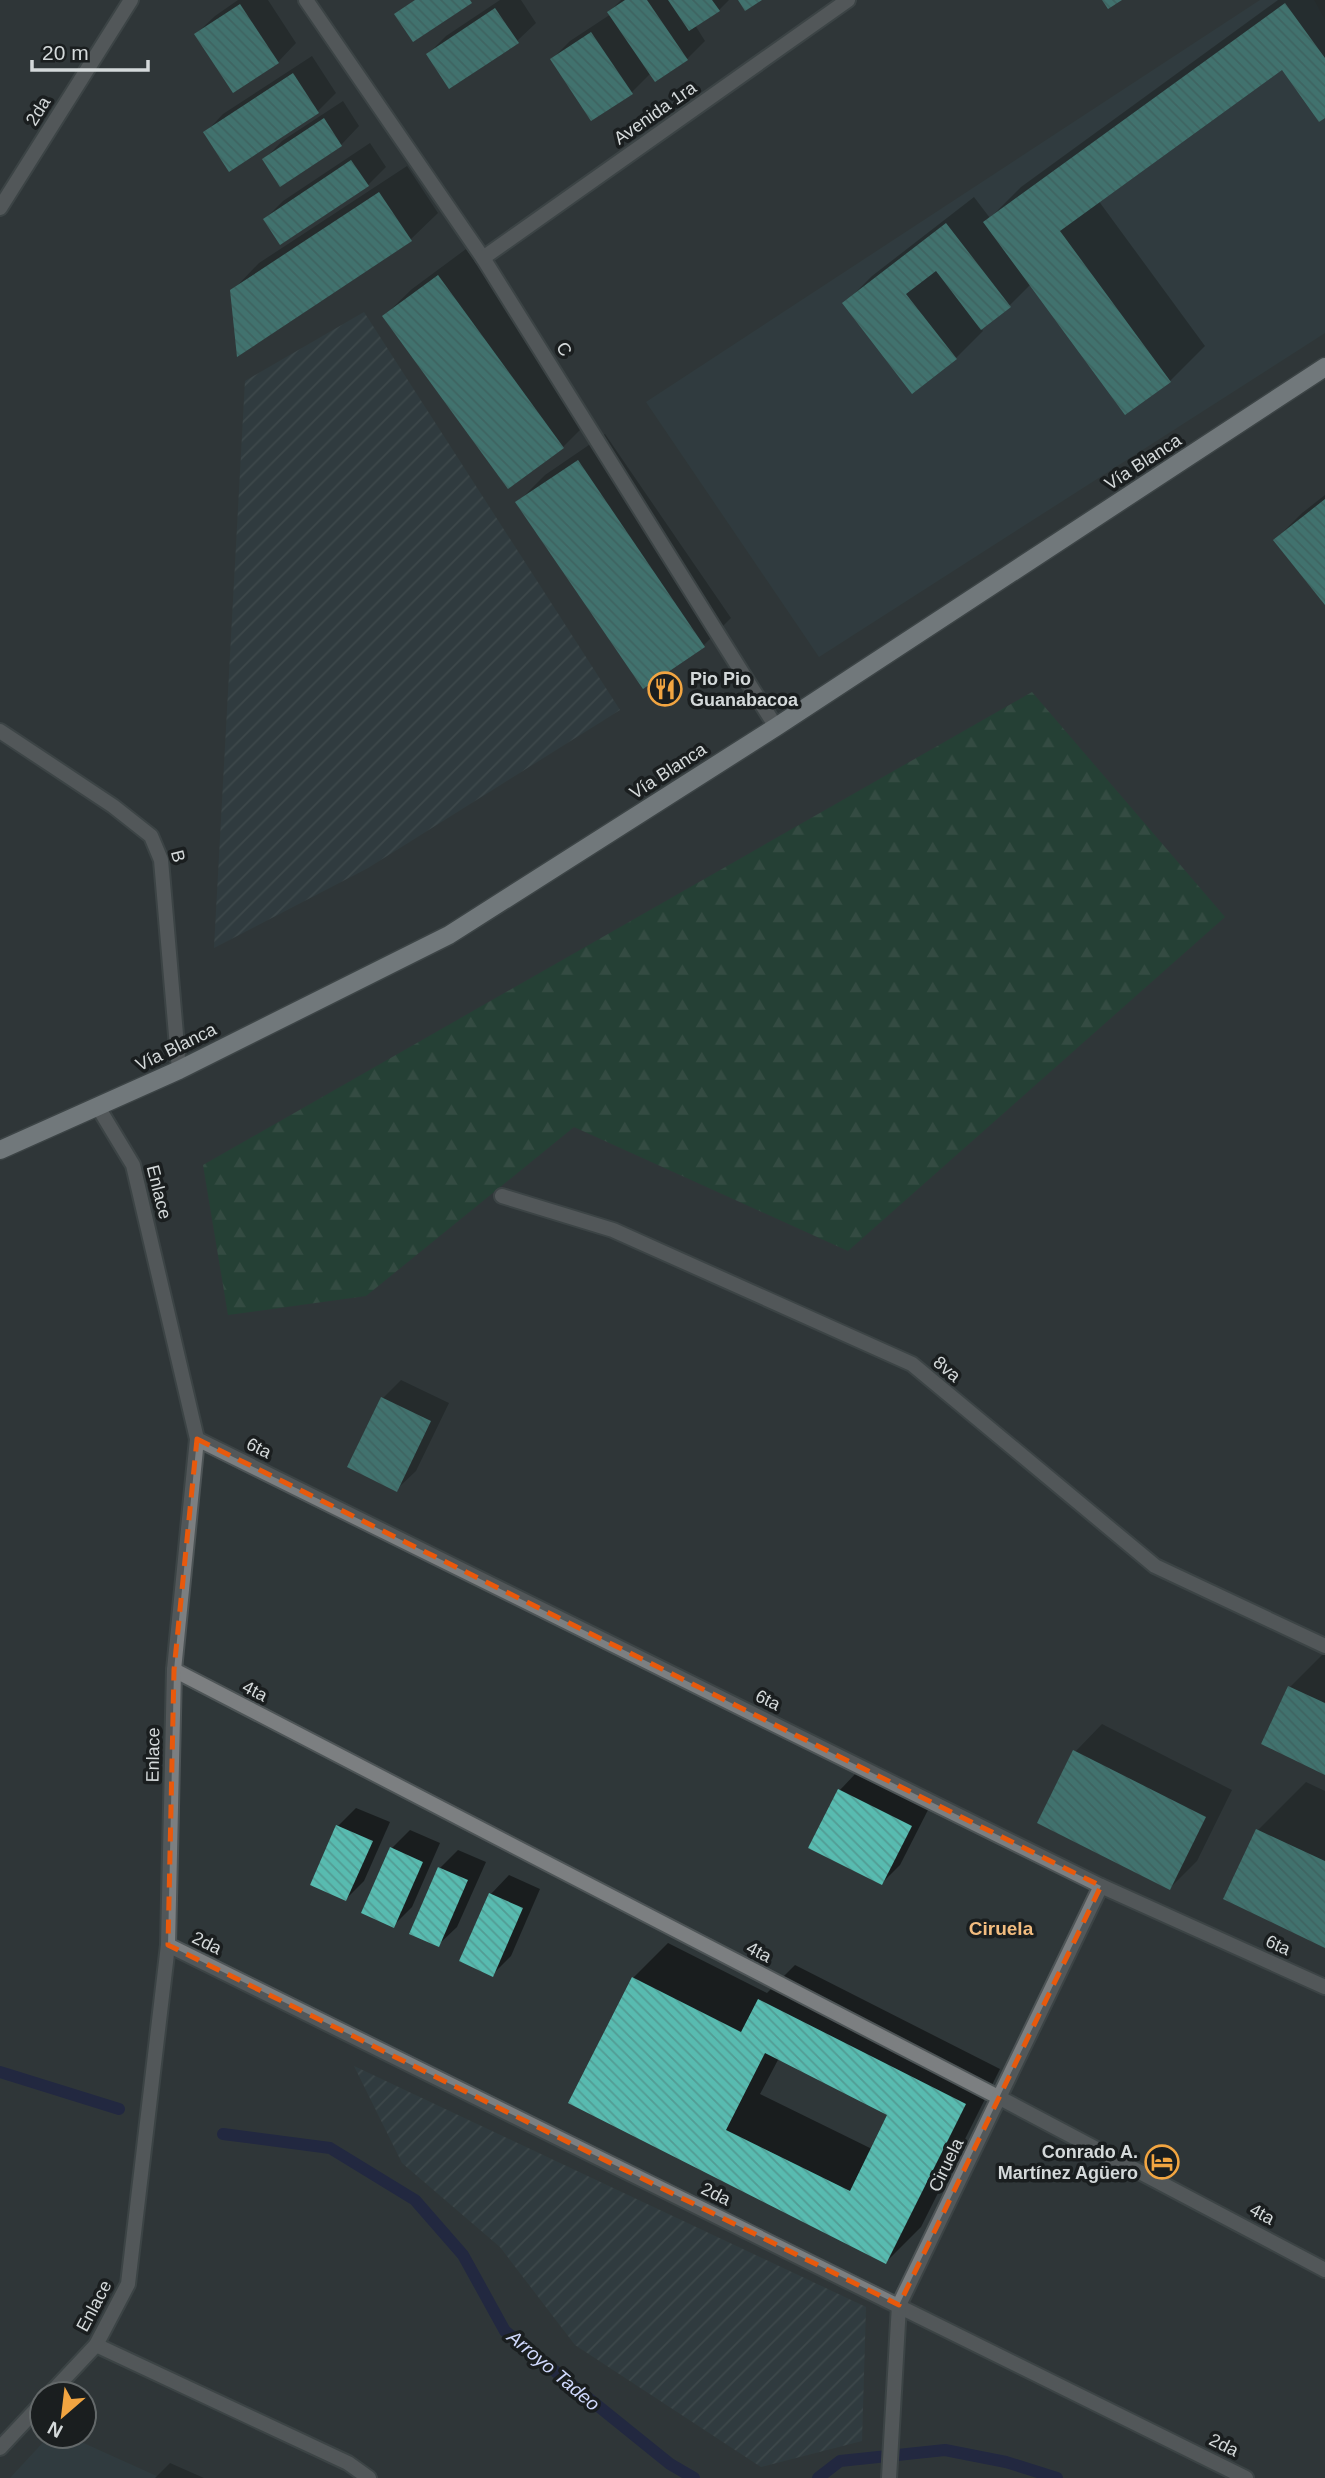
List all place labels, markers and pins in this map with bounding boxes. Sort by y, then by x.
place label: Pio Pio Guanabacoa [690,669,799,710]
restaurant icon: Pio Pio Guanabacoa [646,670,684,708]
place label: Conrado A. Martínez Agüero [998,2142,1138,2183]
hotel icon: Conrado A. Martínez Agüero [1143,2143,1181,2181]

